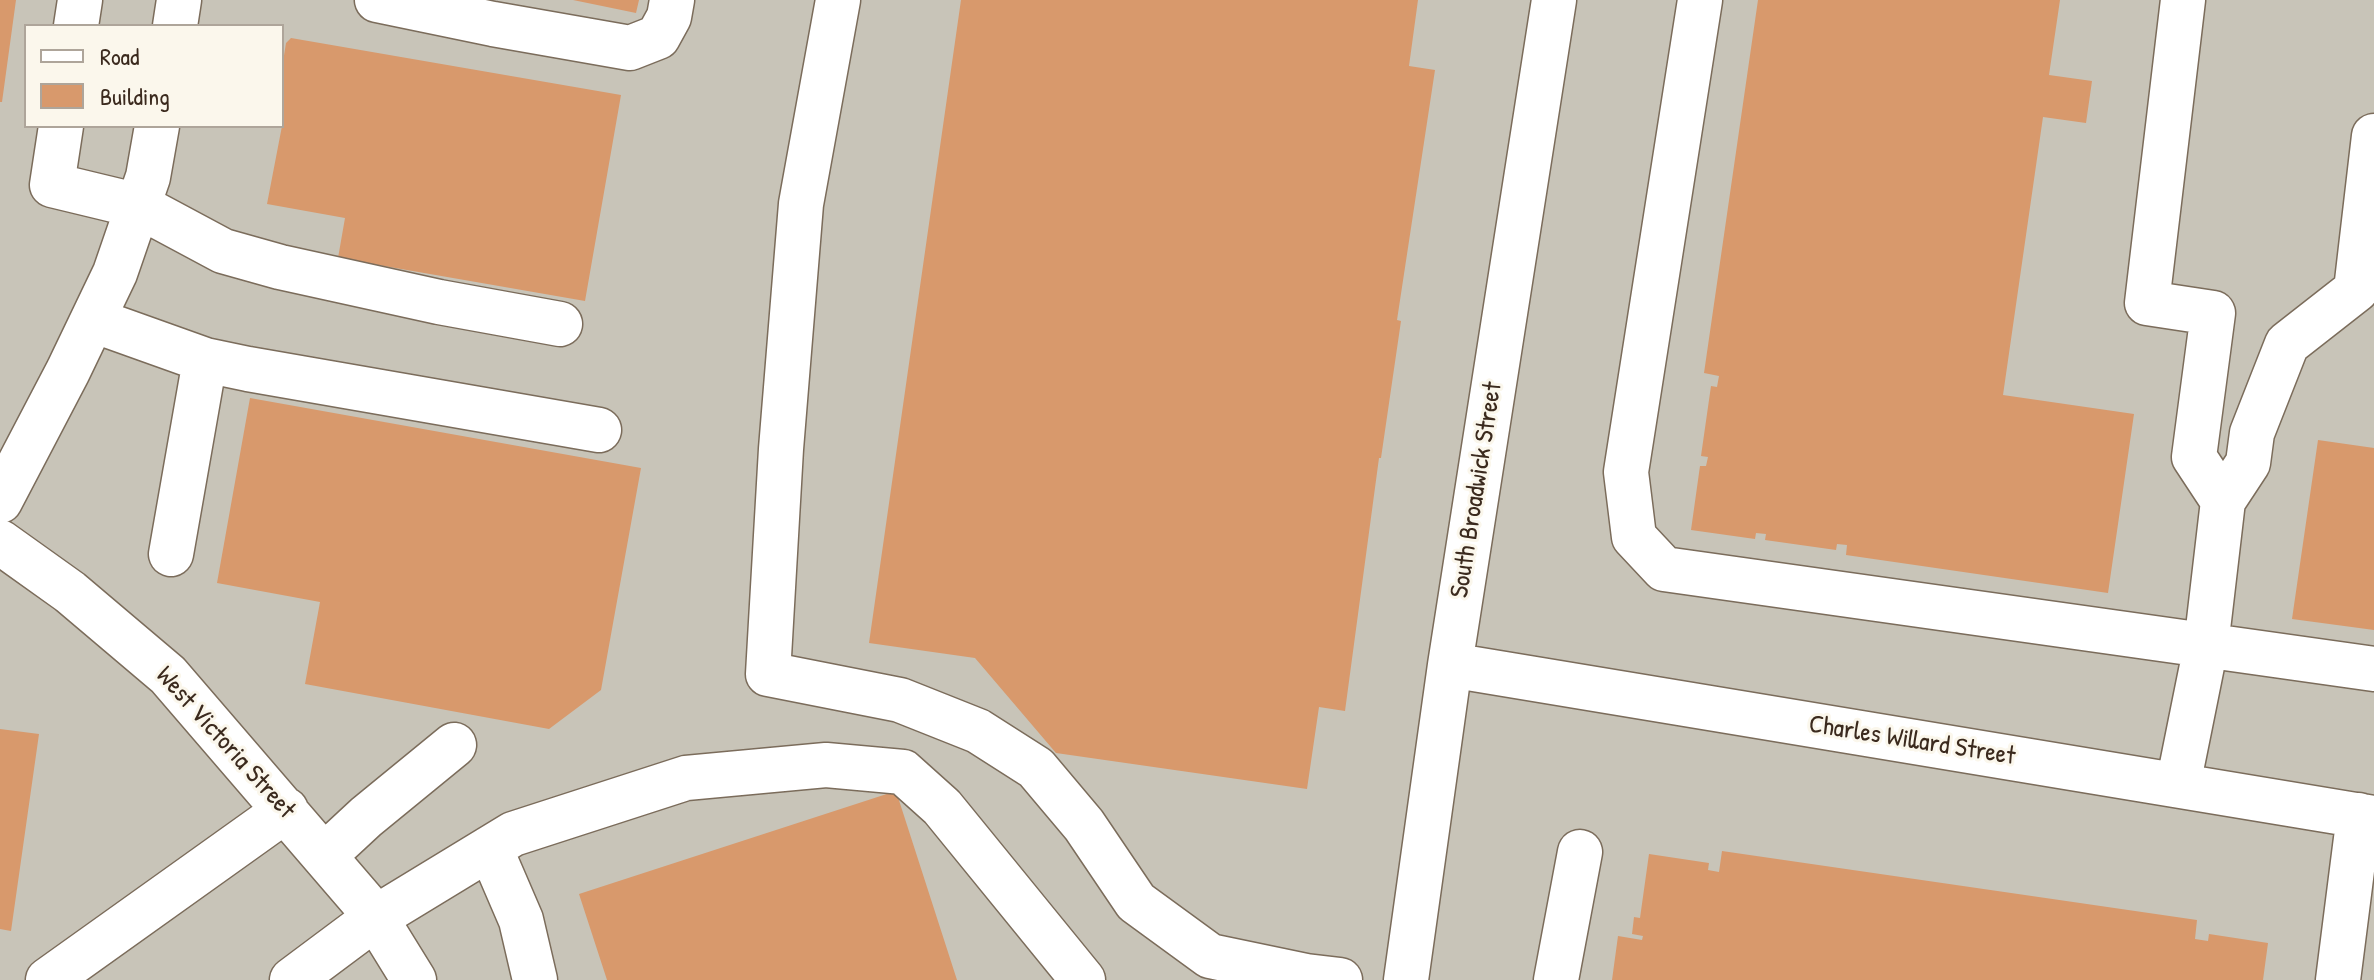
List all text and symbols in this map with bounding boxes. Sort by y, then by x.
legend [24,24,284,128]
text: Road [100,40,139,72]
text: Building [100,80,170,112]
street label: South Broadwick Street [1445,380,1509,600]
street label: West Victoria Street [149,661,301,825]
street label: Charles Willard Street [1807,709,2017,773]

